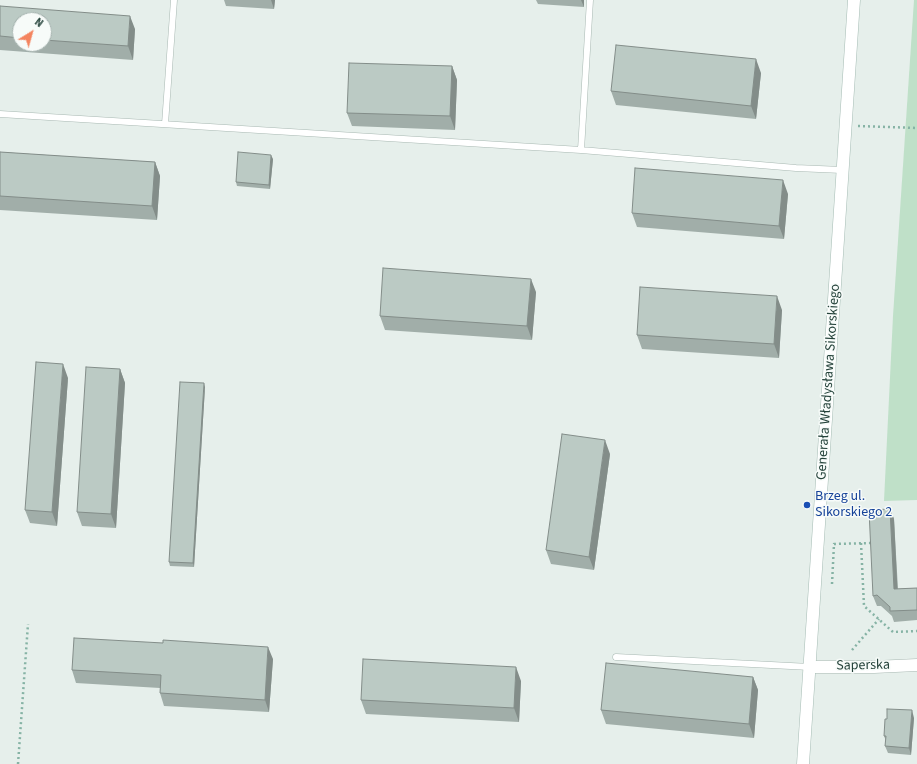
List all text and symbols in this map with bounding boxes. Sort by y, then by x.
north arrow [12,12,52,52]
text: N [31,15,46,31]
street label: Generała Władysława Sikorskiego [814,283,844,481]
place label: Brzeg ul. Sikorskiego 2 [815,489,892,522]
marker: Brzeg ul. Sikorskiego 2 [802,500,812,510]
street label: Saperska [836,657,890,675]

